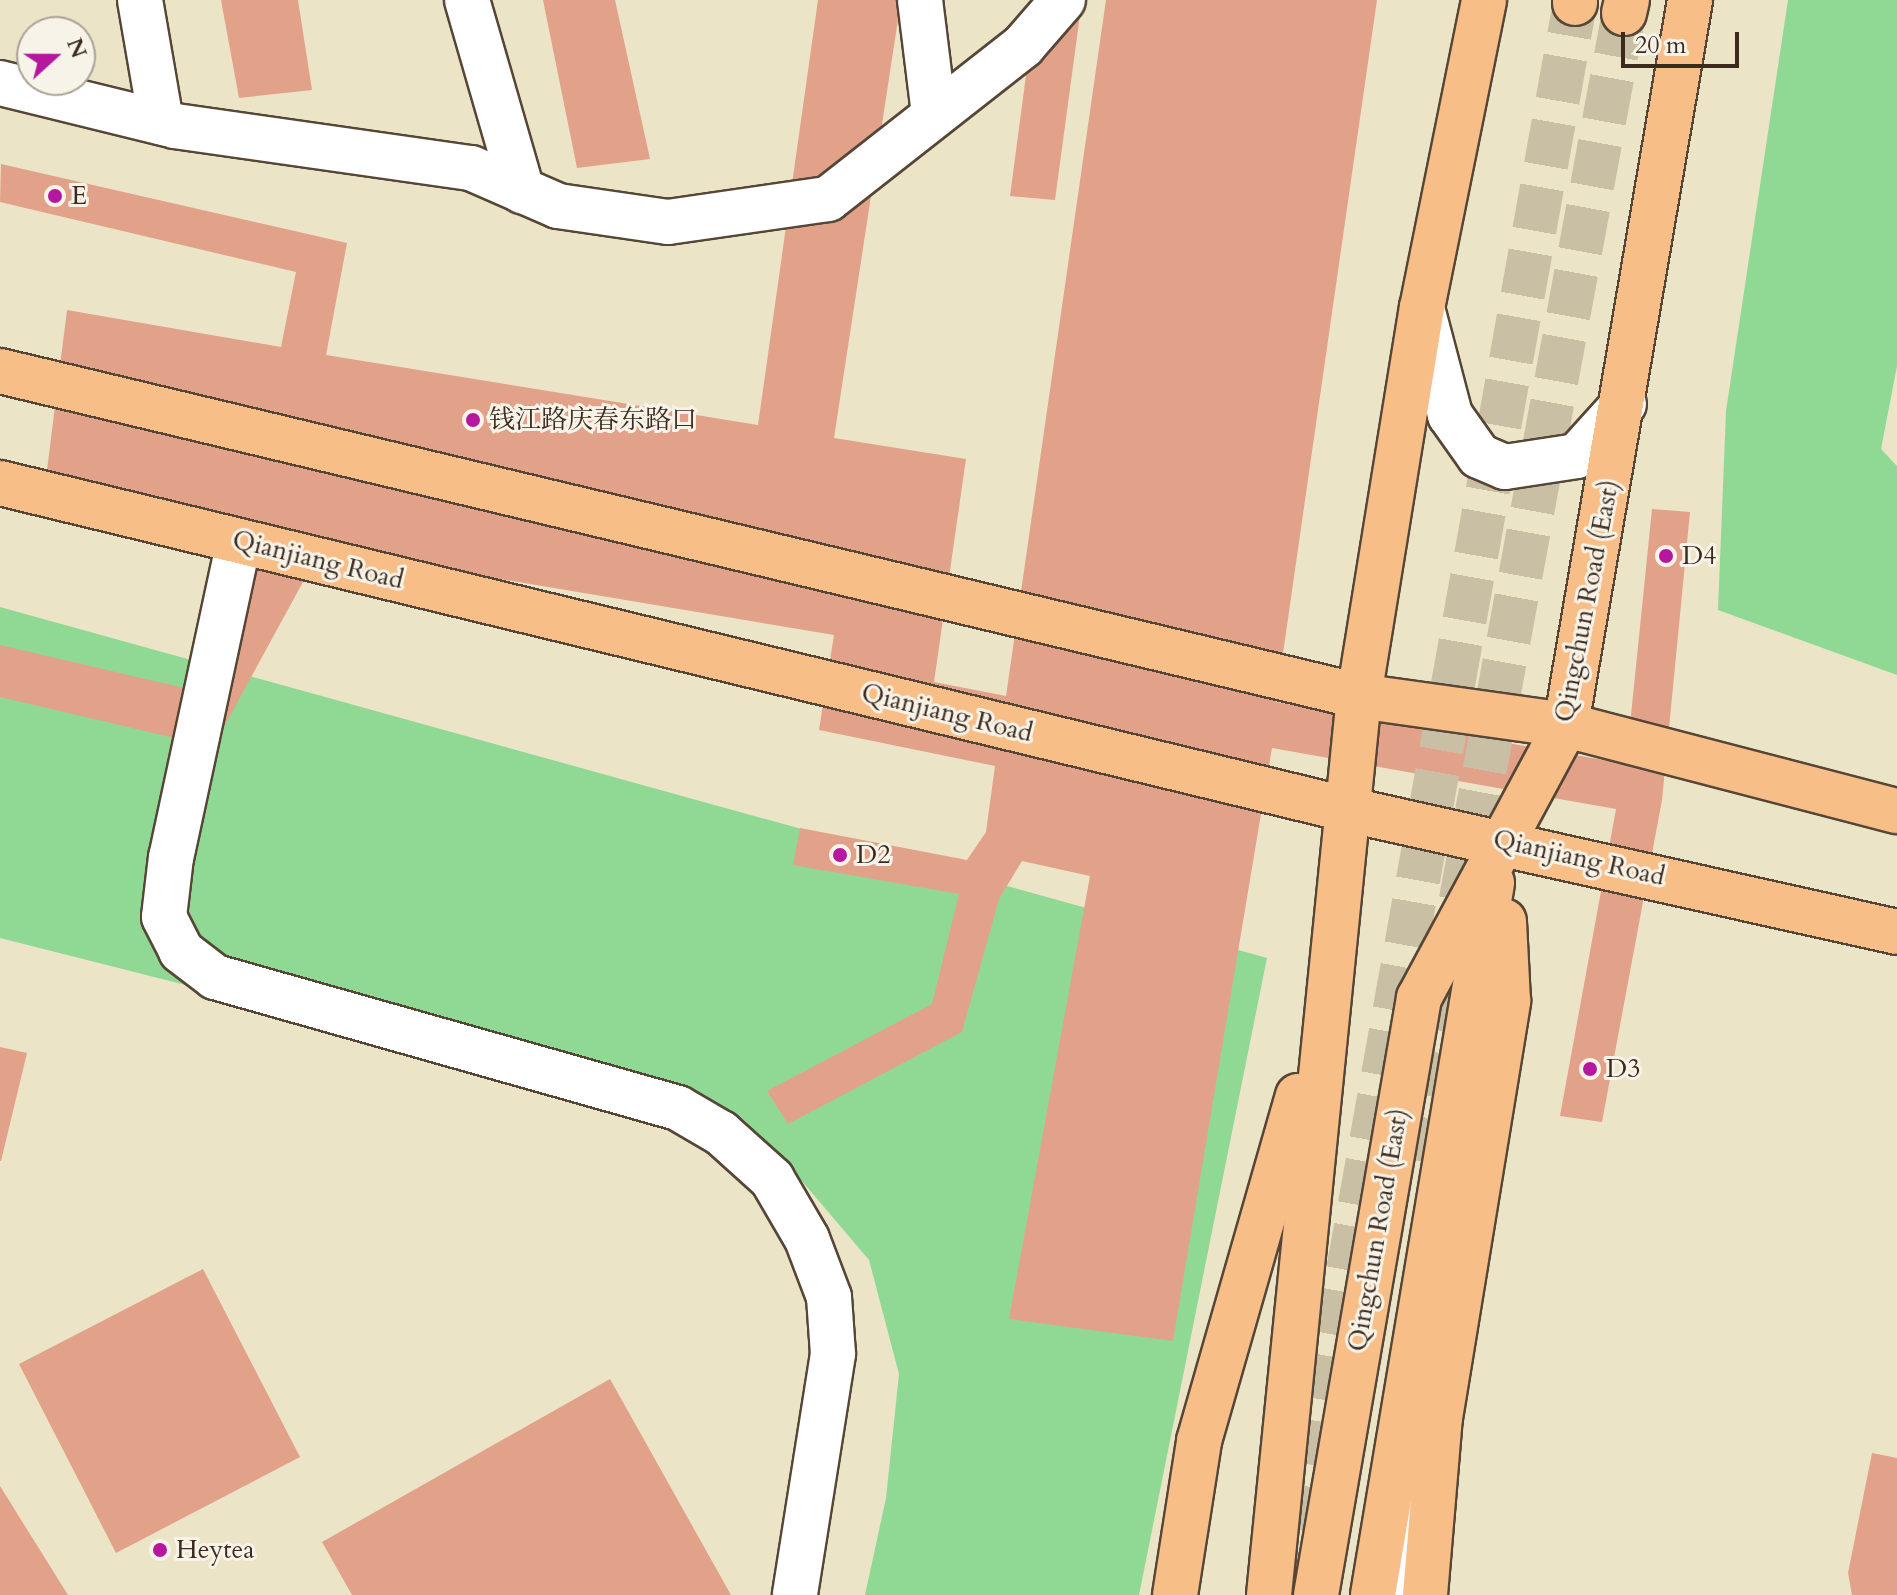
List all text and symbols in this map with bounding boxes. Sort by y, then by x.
north arrow [16,16,96,96]
scale bar [1625,16,1743,66]
text: 20 m [1635,29,1686,62]
text: N [59,34,94,62]
place label: E [71,180,87,212]
marker: E [46,187,64,205]
place label: 钱江路庆春东路口 [489,404,697,436]
marker: 钱江路庆春东路口 [464,411,482,429]
street label: Qingchun Road (East) [1548,477,1626,725]
street label: Qianjiang Road [229,524,407,596]
place label: D4 [1682,540,1716,572]
marker: D4 [1657,547,1675,565]
street label: Qianjiang Road [858,677,1036,749]
street label: Qianjiang Road [1490,823,1668,893]
place label: D2 [856,839,890,871]
marker: D2 [831,846,849,864]
place label: D3 [1606,1053,1640,1085]
marker: D3 [1581,1060,1599,1078]
street label: Qingchun Road (East) [1341,1106,1415,1354]
place label: Heytea [176,1534,255,1566]
marker: Heytea [151,1541,169,1559]

